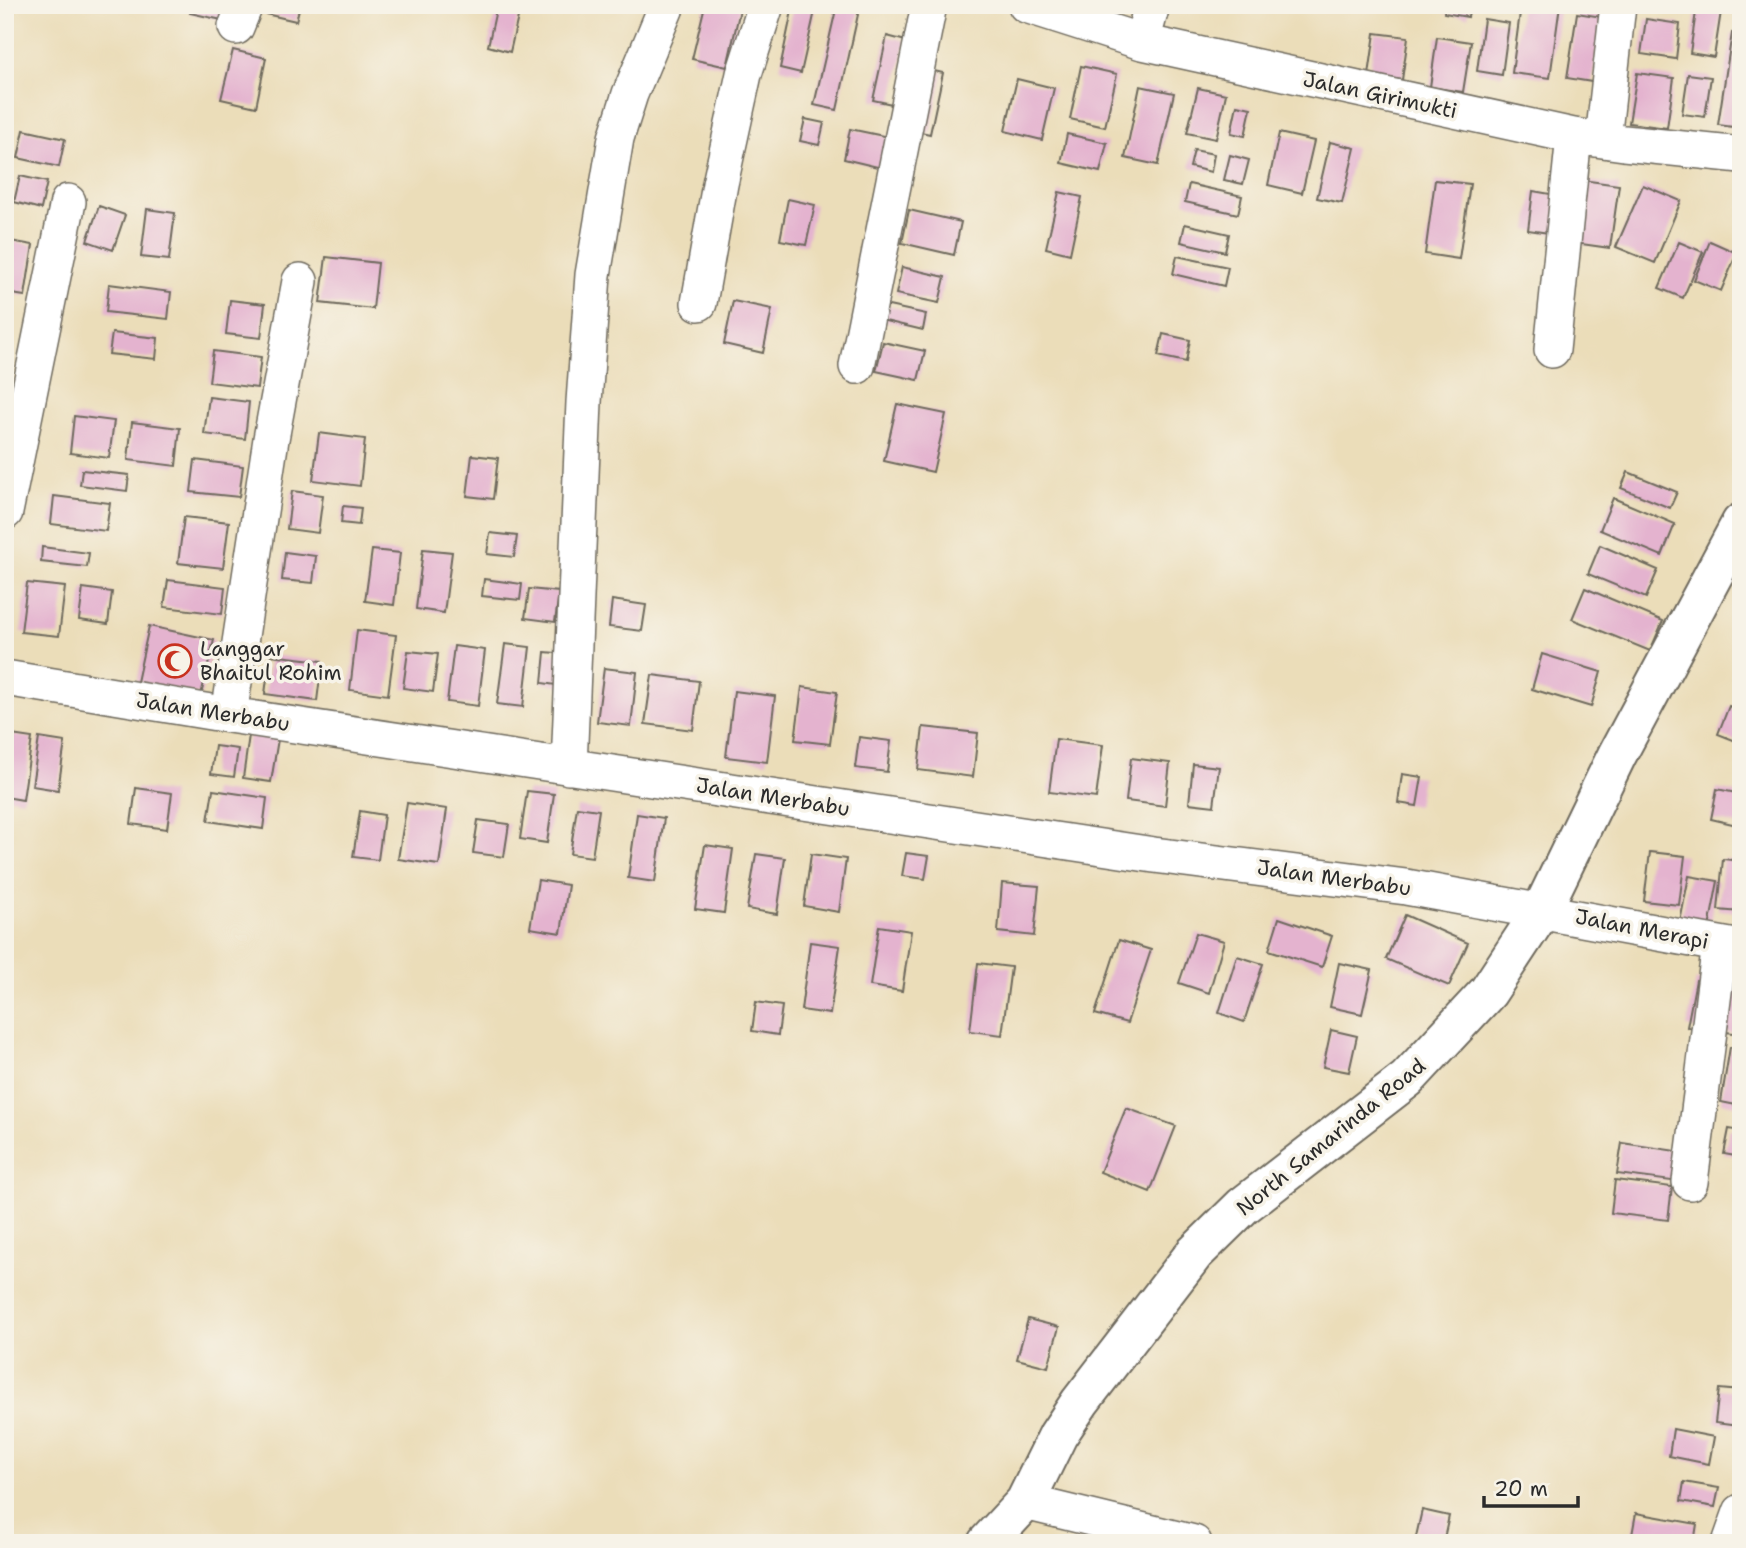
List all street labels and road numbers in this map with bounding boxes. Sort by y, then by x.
street label: Jalan Girimukti [1300,65,1460,125]
street label: Jalan Merbabu [134,686,292,738]
street label: Jalan Merbabu [694,771,852,823]
street label: Jalan Merbabu [1255,853,1413,903]
street label: Jalan Merapi [1573,902,1711,956]
street label: North Samarinda Road [1231,1052,1431,1222]

